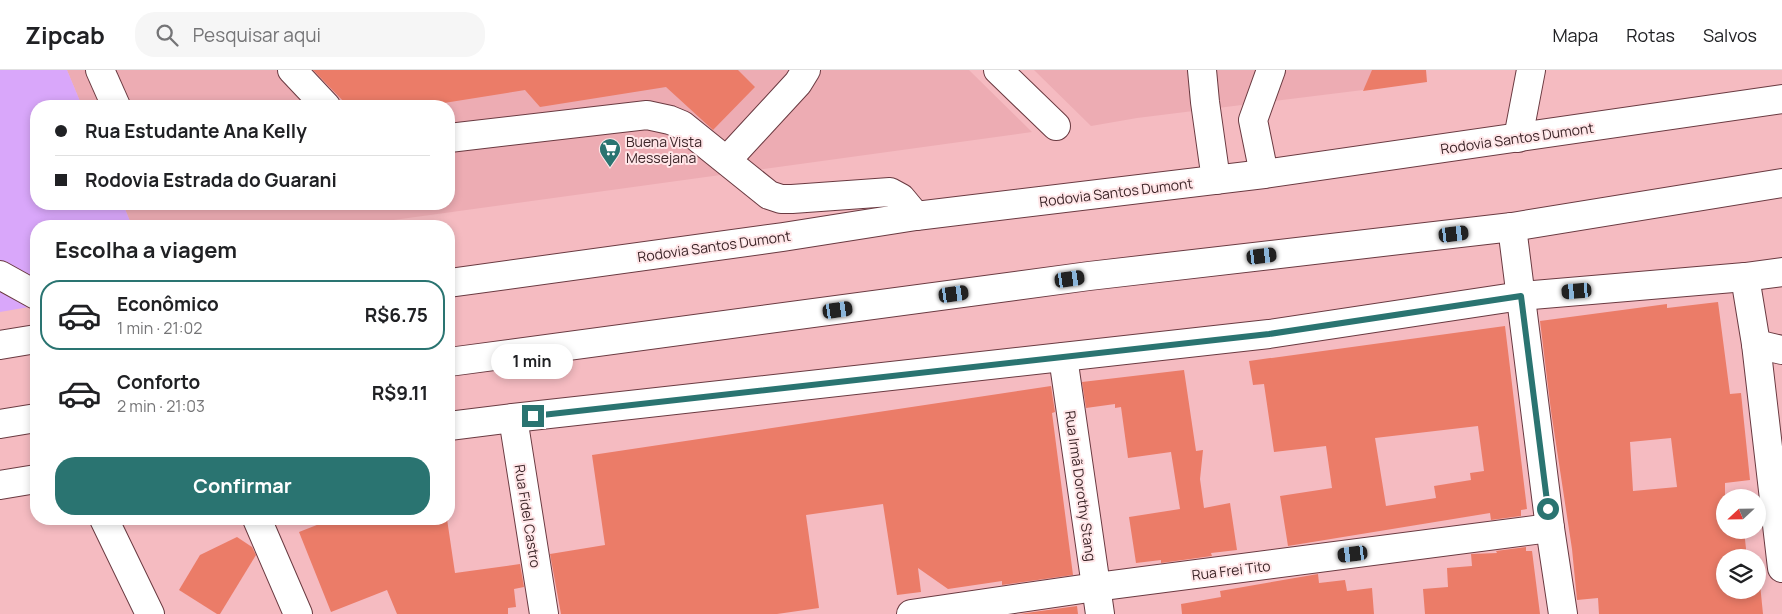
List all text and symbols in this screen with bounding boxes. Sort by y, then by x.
search box [135,12,485,57]
text: Zipcab [25,18,105,51]
icon: search [153,21,181,49]
text: Pesquisar aqui [193,22,321,48]
text: Mapa [1552,23,1598,47]
text: Rotas [1626,23,1675,47]
text: Salvos [1703,23,1757,47]
text: Rua Estudante Ana Kelly [85,118,307,144]
street label: Rodovia Santos Dumont [1439,118,1595,158]
place label: Buena Vista Messejana [626,132,702,167]
supermarket icon: Buena Vista Messejana [598,137,622,168]
text: Rodovia Estrada do Guarani [85,167,337,193]
street label: Rodovia Santos Dumont [1038,173,1194,211]
car [1438,225,1469,243]
street label: Rodovia Santos Dumont [636,226,792,266]
text: Escolha a viagem [55,235,237,265]
car [1246,247,1277,265]
car [1054,269,1085,289]
car [1561,282,1592,300]
car [938,284,969,304]
text: Econômico [117,291,219,317]
icon: car [57,293,102,338]
car [822,300,853,320]
text: R$6.75 [365,302,428,328]
text: 1 min · 21:02 [117,317,202,339]
callout: 1 min [492,344,574,378]
text: 1 min [512,350,552,372]
text: Conforto [117,369,200,395]
icon: car [57,371,102,416]
text: R$9.11 [372,380,428,406]
text: 2 min · 21:03 [117,395,205,417]
route end [522,405,544,427]
street label: Rua Irmã Dorothy Stang [1061,409,1101,563]
button: Confirmar [55,457,430,515]
street label: Rua Fidel Castro [510,463,546,569]
north arrow [1716,489,1766,539]
map controls [1716,489,1766,599]
route start [1537,498,1559,520]
car [1337,545,1368,563]
button: layers [1716,549,1766,599]
street label: Rua Frei Tito [1191,556,1271,584]

